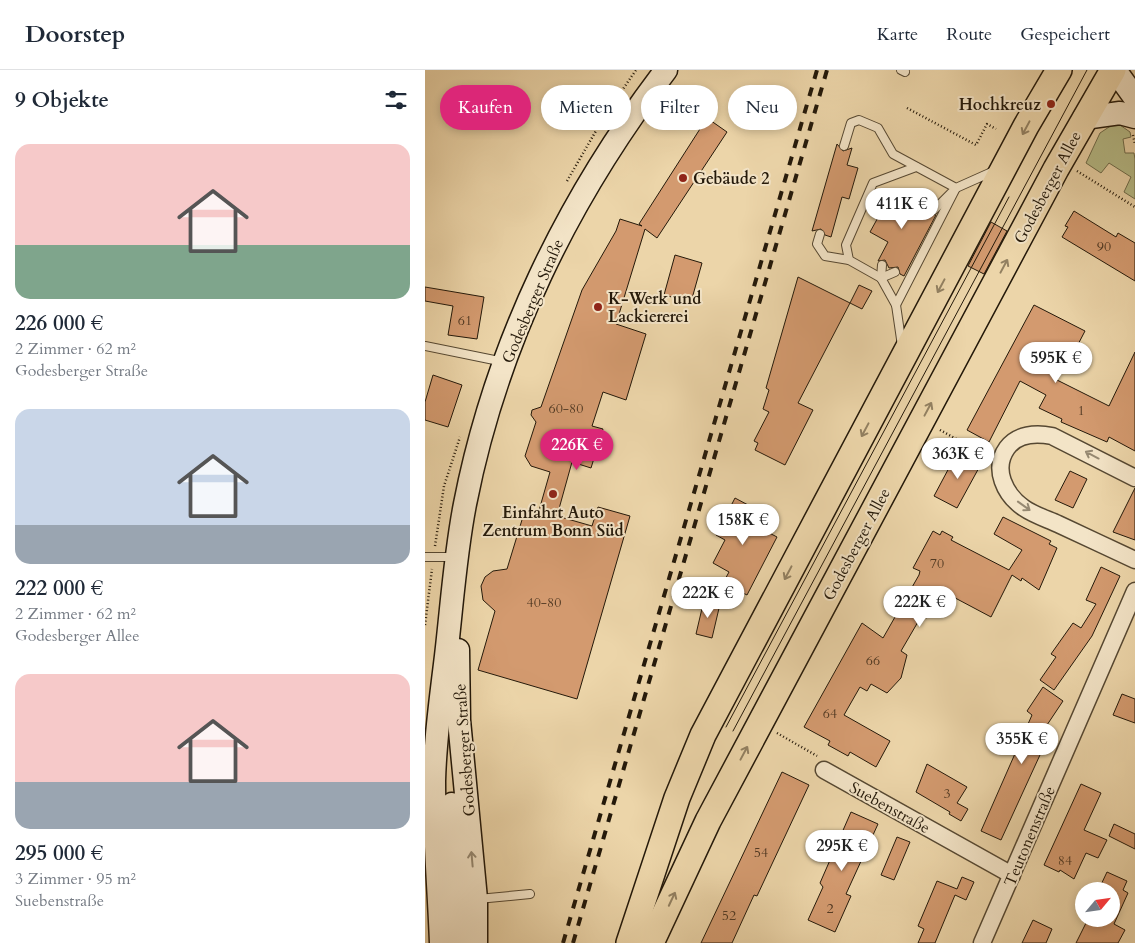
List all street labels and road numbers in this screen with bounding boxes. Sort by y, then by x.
street label: Godesberger Allee [1009,127,1087,248]
street label: Godesberger Straße [497,236,569,367]
street label: Godesberger Allee [818,484,896,605]
street label: Godesberger Straße [449,683,481,817]
street label: Suebenstraße [845,777,934,839]
street label: Teutonenstraße [999,783,1061,890]

